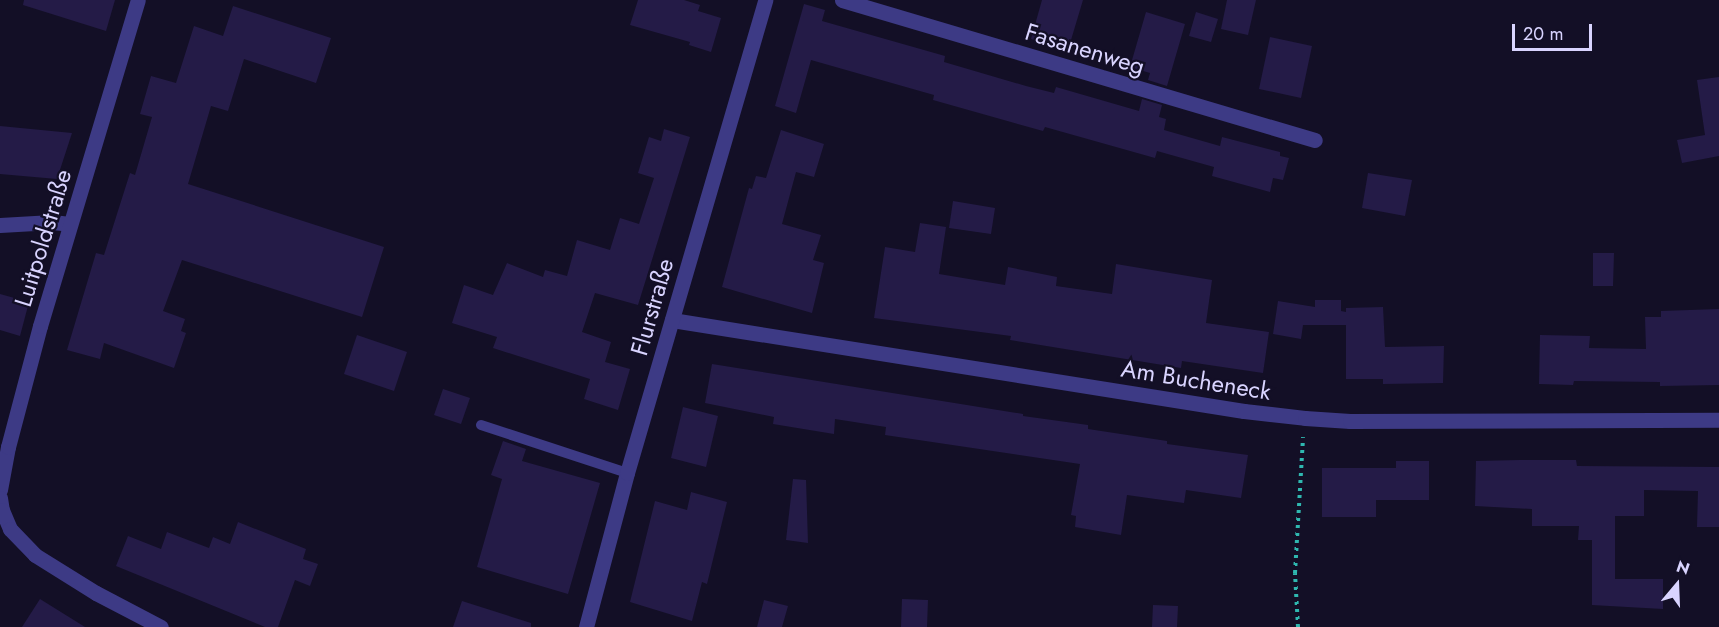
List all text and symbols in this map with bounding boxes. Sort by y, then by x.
scale bar [1515,12,1594,50]
street label: Fasanenweg [1022,17,1148,81]
text: 20 m [1523,21,1563,47]
street label: Luitpoldstraße [8,166,78,310]
street label: Flurstraße [624,255,680,359]
street label: Am Bucheneck [1119,354,1273,406]
north arrow [1647,555,1707,615]
text: N [1673,555,1693,580]

